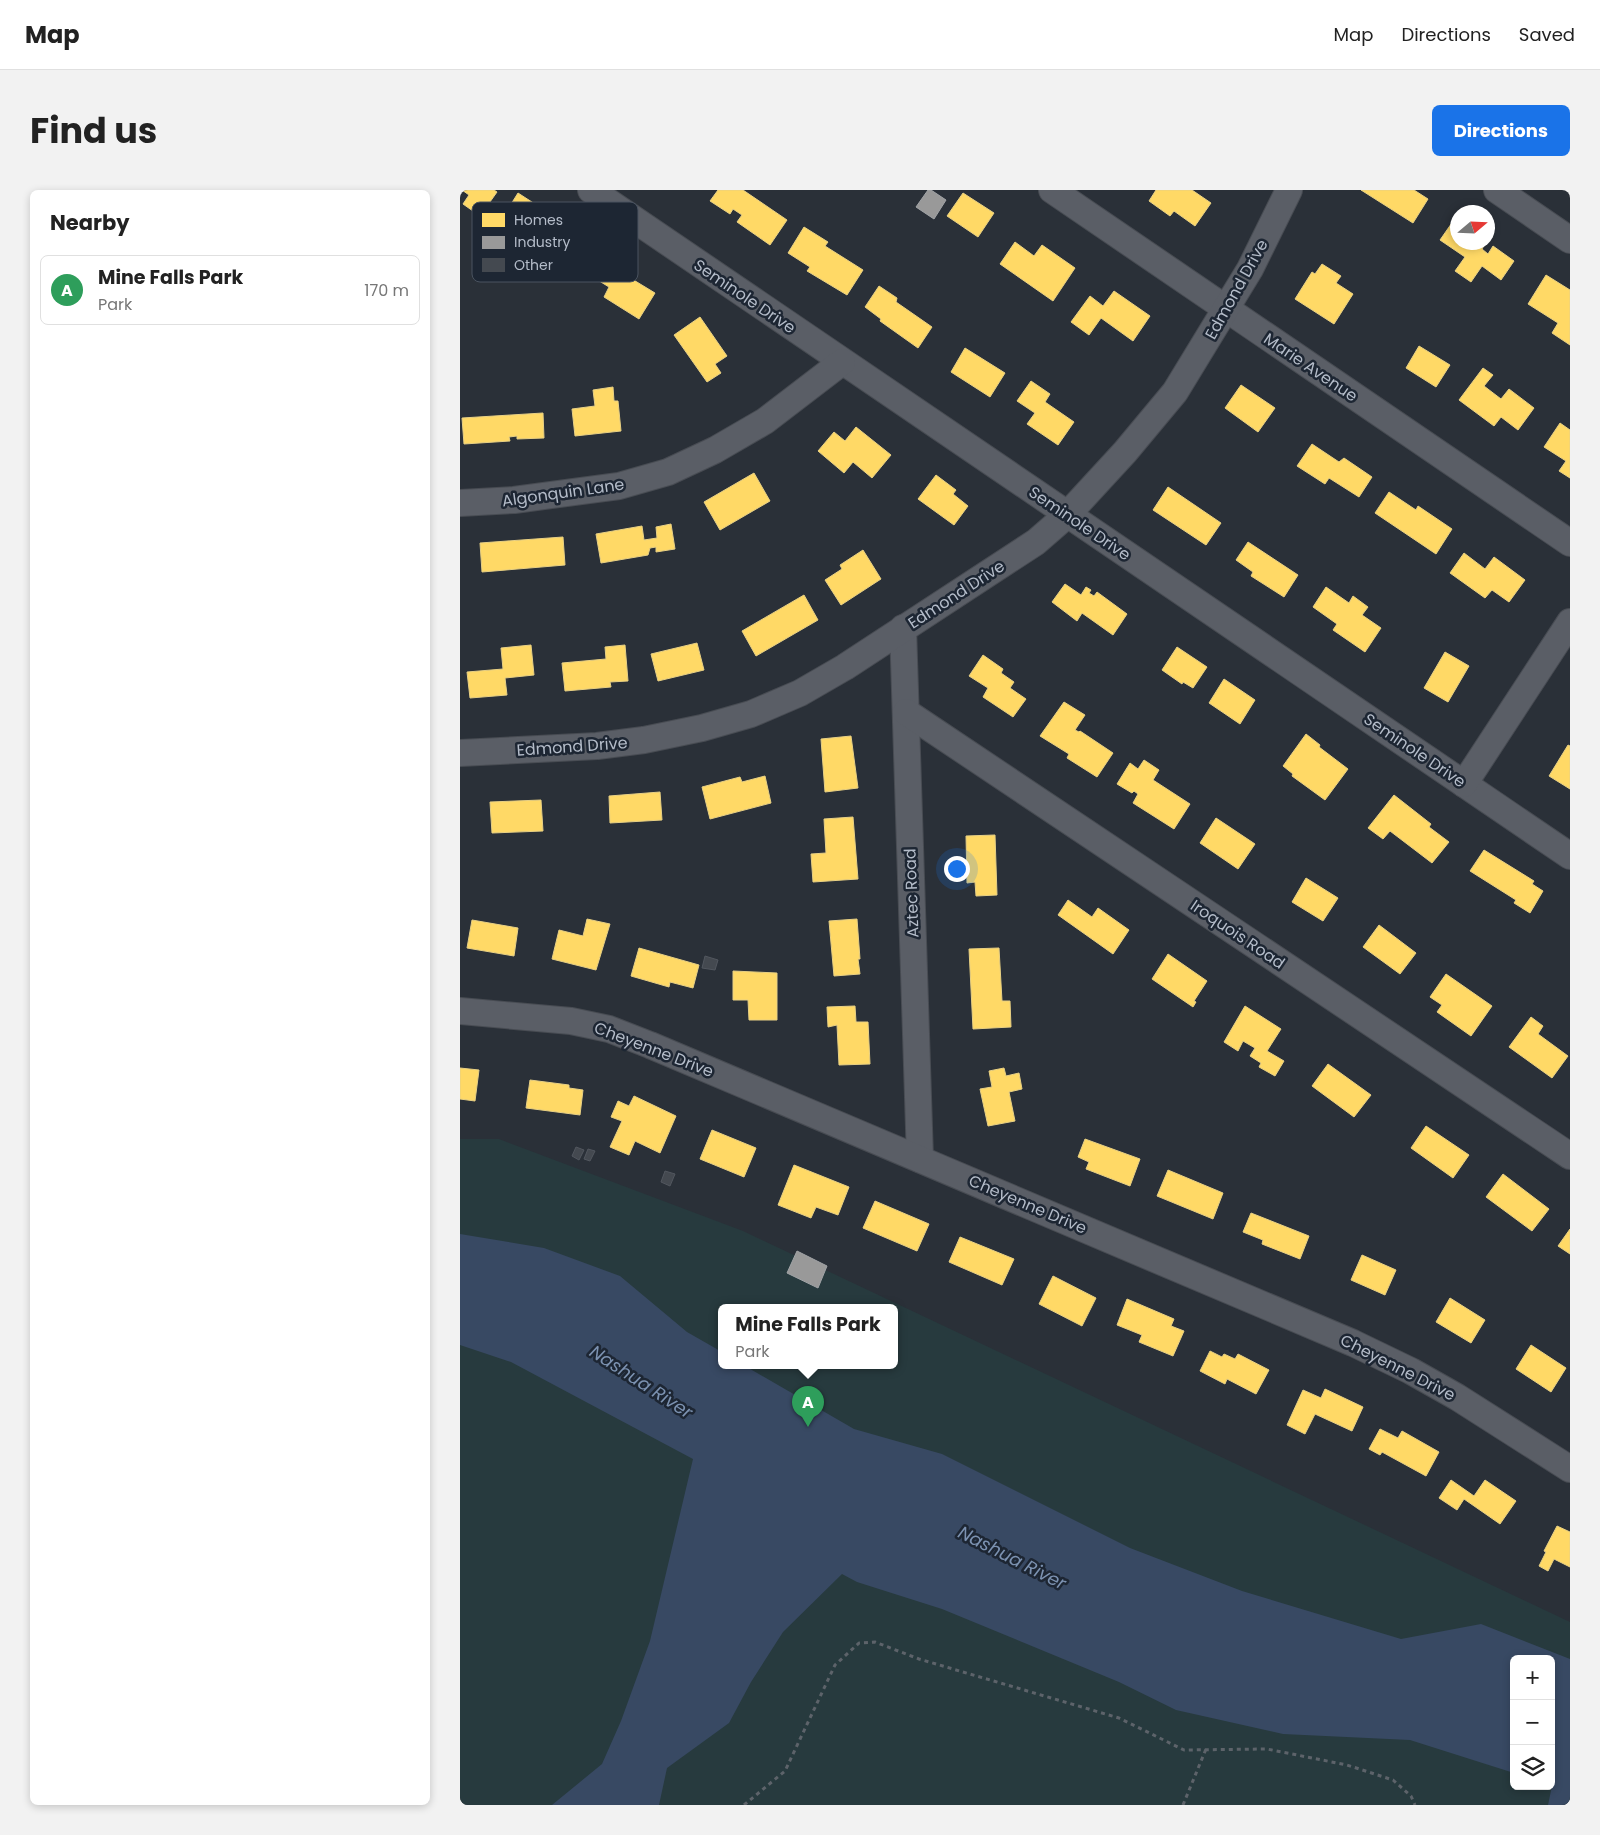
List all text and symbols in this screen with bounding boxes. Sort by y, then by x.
text: Map [25,18,80,51]
text: Map [1334,22,1373,47]
text: Directions [1401,22,1491,47]
text: Saved [1519,22,1575,47]
button: Directions [1432,105,1570,156]
text: Find us [30,106,157,155]
legend [472,202,638,282]
north arrow [1450,205,1495,250]
text: Nearby [50,208,130,237]
text: Homes [514,210,563,230]
text: Industry [514,232,570,252]
street label: Edmond Drive [1199,235,1273,343]
street label: Seminole Drive [689,254,800,339]
text: Other [514,255,553,275]
text: Mine Falls Park [98,264,243,291]
text: A [61,279,73,302]
text: 170 m [364,279,409,302]
text: Park [98,293,132,316]
street label: Marie Avenue [1259,327,1362,407]
street label: Algonquin Lane [500,473,626,512]
street label: Seminole Drive [1024,481,1135,566]
street label: Edmond Drive [903,554,1009,634]
street label: Seminole Drive [1359,708,1470,793]
street label: Edmond Drive [516,731,628,762]
street label: Aztec Road [898,848,925,938]
your location [944,856,970,882]
street label: Iroquois Road [1186,894,1290,975]
street label: Cheyenne Drive [591,1016,717,1083]
street label: Cheyenne Drive [965,1169,1090,1240]
popup [718,1304,898,1369]
text: Mine Falls Park [735,1311,881,1338]
street label: Cheyenne Drive [1336,1329,1459,1406]
water label: Nashua River [585,1339,699,1425]
text: Park [735,1340,770,1363]
pin: A [792,1386,824,1427]
water label: Nashua River [954,1520,1072,1596]
map controls [1510,1655,1555,1790]
button: + [1510,1655,1555,1700]
button: − [1510,1700,1555,1745]
button: layers [1510,1745,1555,1790]

